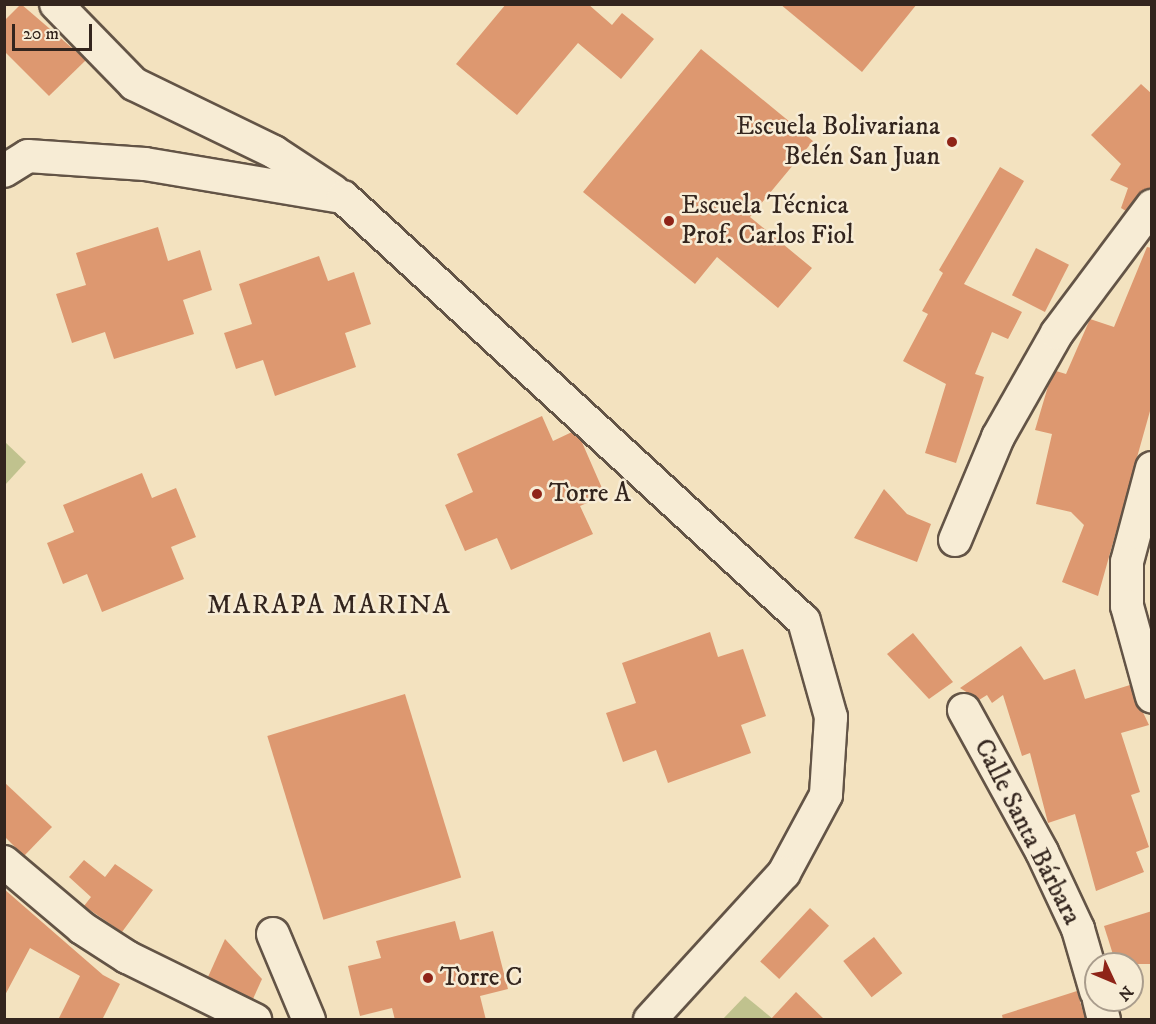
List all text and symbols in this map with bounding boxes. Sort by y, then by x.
scale bar [15,12,94,50]
text: 20 m [23,23,59,45]
place label: Escuela Bolivariana Belén San Juan [736,111,940,172]
marker: Escuela Bolivariana Belén San Juan [945,135,959,149]
place label: Escuela Técnica Prof. Carlos Fiol [681,190,854,252]
marker: Escuela Técnica Prof. Carlos Fiol [662,214,676,228]
place label: Torre A [549,478,631,510]
marker: Torre A [530,487,544,501]
district label: MARAPA MARINA [207,590,451,622]
street label: Calle Santa Bárbara [967,734,1087,930]
north arrow [1084,952,1144,1012]
place label: Torre C [440,962,522,994]
marker: Torre C [421,971,435,985]
text: N [1114,981,1137,1005]

